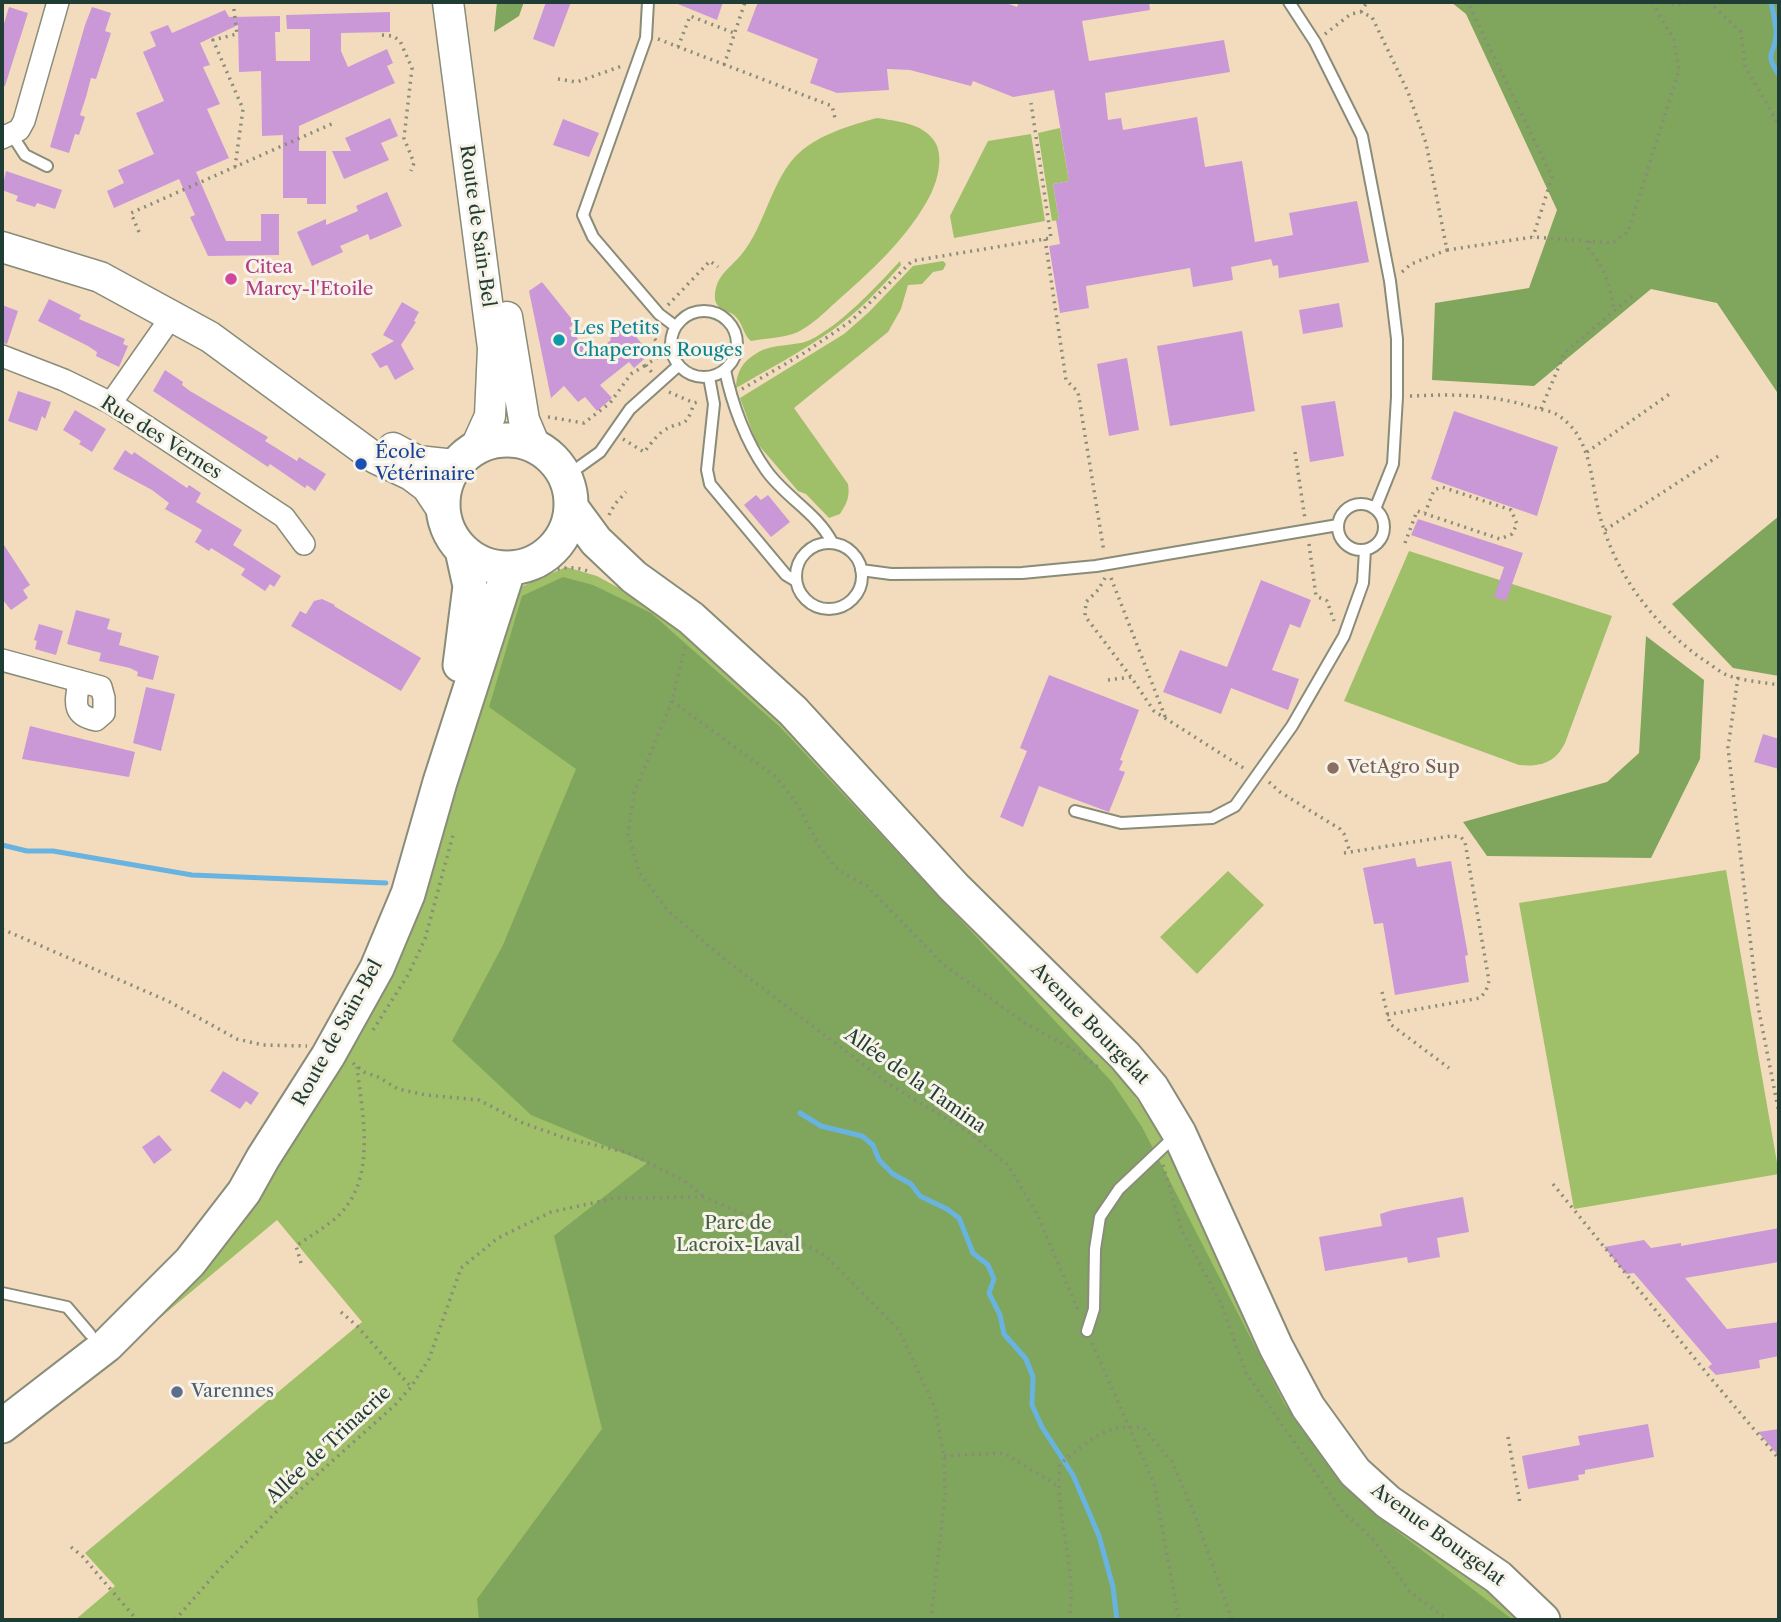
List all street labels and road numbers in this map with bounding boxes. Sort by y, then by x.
street label: Route de Sain-Bel [454,143,500,309]
street label: Rue des Vernes [96,392,226,484]
street label: Route de Sain-Bel [288,956,388,1110]
street label: Avenue Bourgelat [1026,958,1154,1090]
street label: Allée de la Tamina [840,1024,990,1138]
street label: Allée de Trinacrie [262,1381,396,1509]
street label: Avenue Bourgelat [1367,1479,1509,1591]

